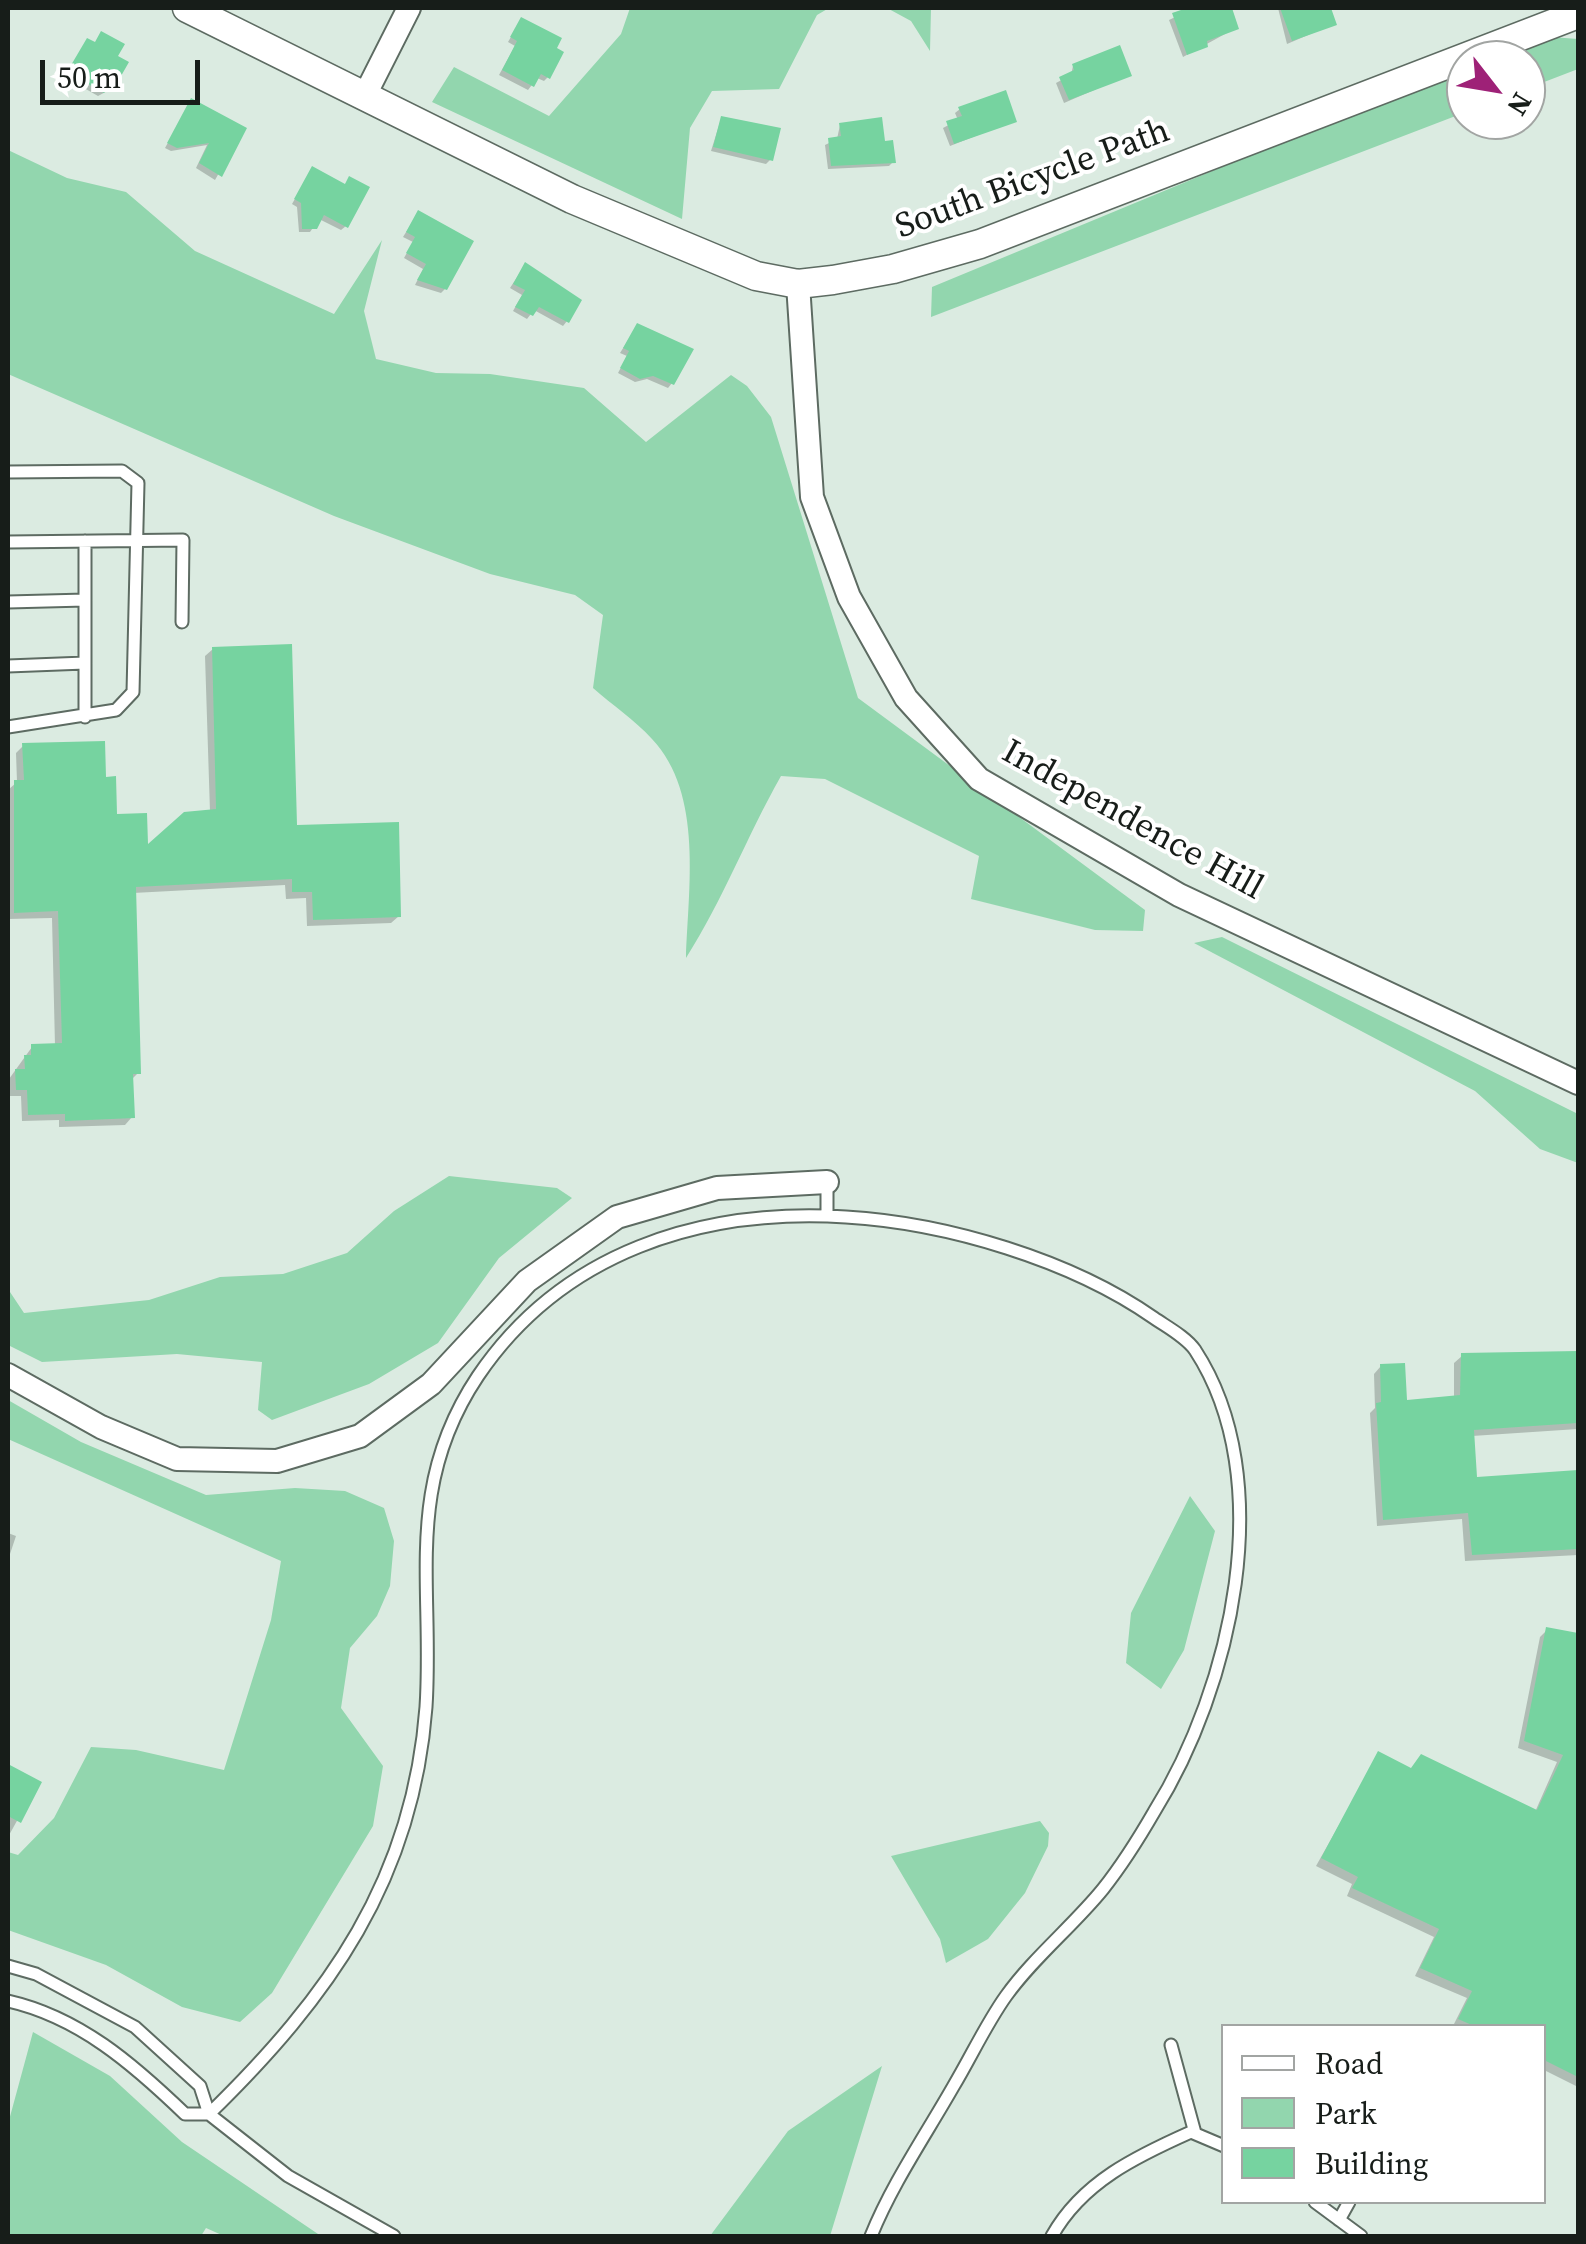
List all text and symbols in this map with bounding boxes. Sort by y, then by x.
scale bar [45,40,205,102]
north arrow [1446,40,1546,140]
text: 50 m [57,57,121,98]
text: N [1498,86,1542,123]
street label: South Bicycle Path [890,111,1176,249]
street label: Independence Hill [994,732,1270,910]
legend [1221,2024,1546,2204]
text: Road [1315,2043,1383,2084]
text: Park [1315,2093,1377,2134]
text: Building [1315,2143,1428,2184]

